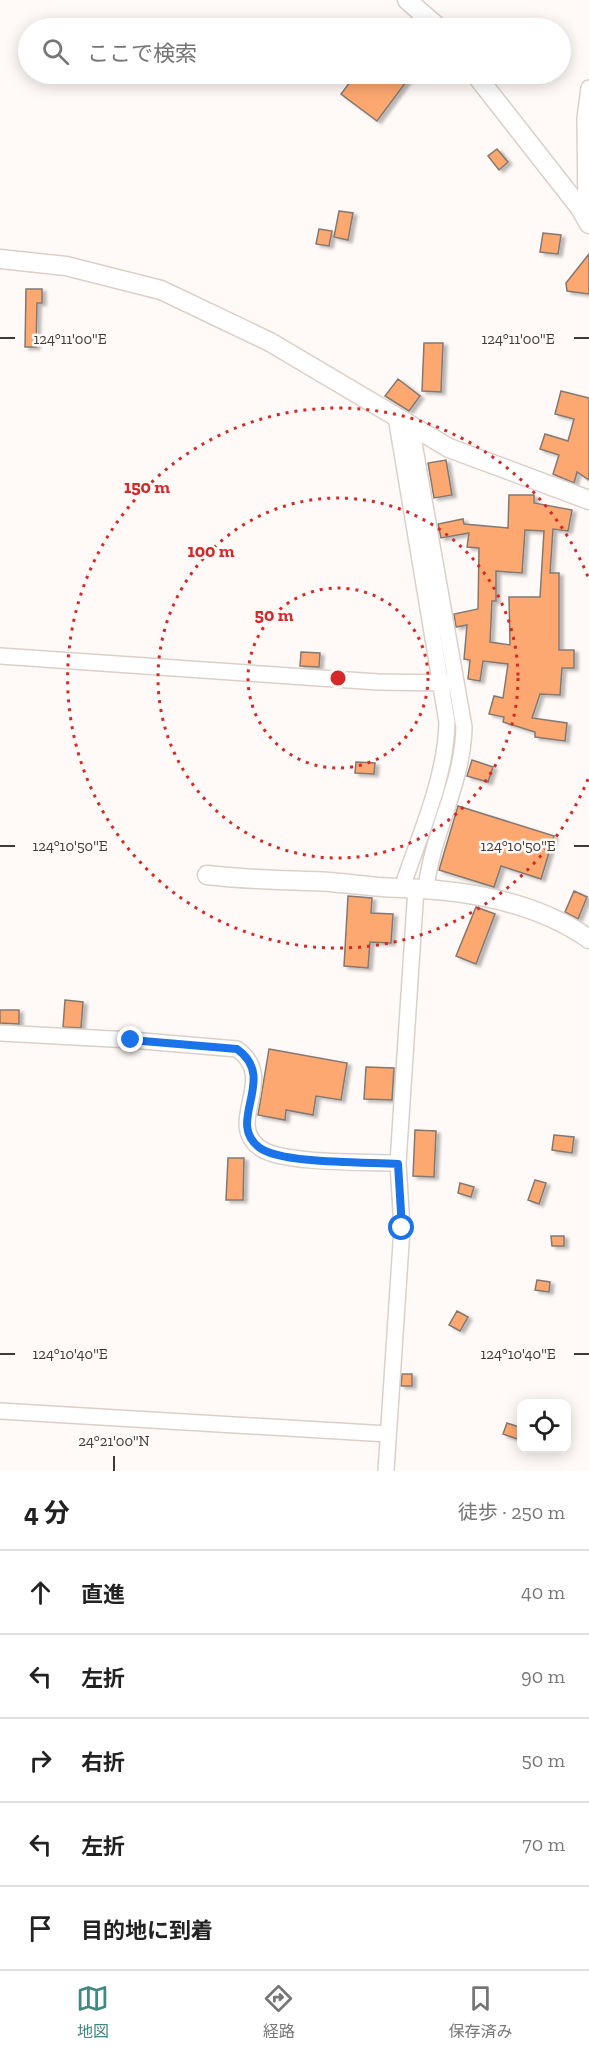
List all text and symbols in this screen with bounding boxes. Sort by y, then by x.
search box [18,18,571,84]
icon: search [39,35,72,68]
text: ここで検索 [87,40,197,67]
text: 124°11'00"E [34,330,107,348]
text: 124°11'00"E [482,330,555,348]
text: 150 m [124,476,170,498]
text: 100 m [187,540,235,562]
text: 50 m [255,604,294,626]
centre of rings [328,668,348,688]
text: 124°10'50"E [32,837,108,855]
text: 124°10'50"E [480,837,556,855]
route end [117,1026,143,1052]
route start [388,1214,414,1240]
text: 124°10'40"E [32,1345,108,1363]
text: 124°10'40"E [480,1345,556,1363]
map controls [517,1399,571,1453]
button: locate [517,1399,571,1453]
text: 24°21'00"N [78,1432,150,1450]
text: 4 分 [24,1497,70,1529]
text: 徒歩 · 250 m [458,1500,565,1524]
icon: ahead [24,1576,57,1609]
text: 40 m [521,1580,565,1604]
text: 直進 [81,1581,125,1608]
icon: left [24,1660,57,1693]
text: 90 m [521,1664,565,1688]
text: 左折 [81,1665,125,1692]
icon: right [24,1744,57,1777]
text: 50 m [521,1748,565,1772]
text: 右折 [81,1749,125,1776]
icon: left [24,1828,57,1861]
text: 70 m [522,1832,565,1856]
text: 左折 [81,1833,125,1860]
icon: arrive [24,1912,57,1945]
text: 目的地に到着 [81,1917,213,1944]
tab: 地図 [76,1982,109,2042]
tab: 経路 [262,1982,295,2042]
tab: 保存済み [448,1982,512,2042]

